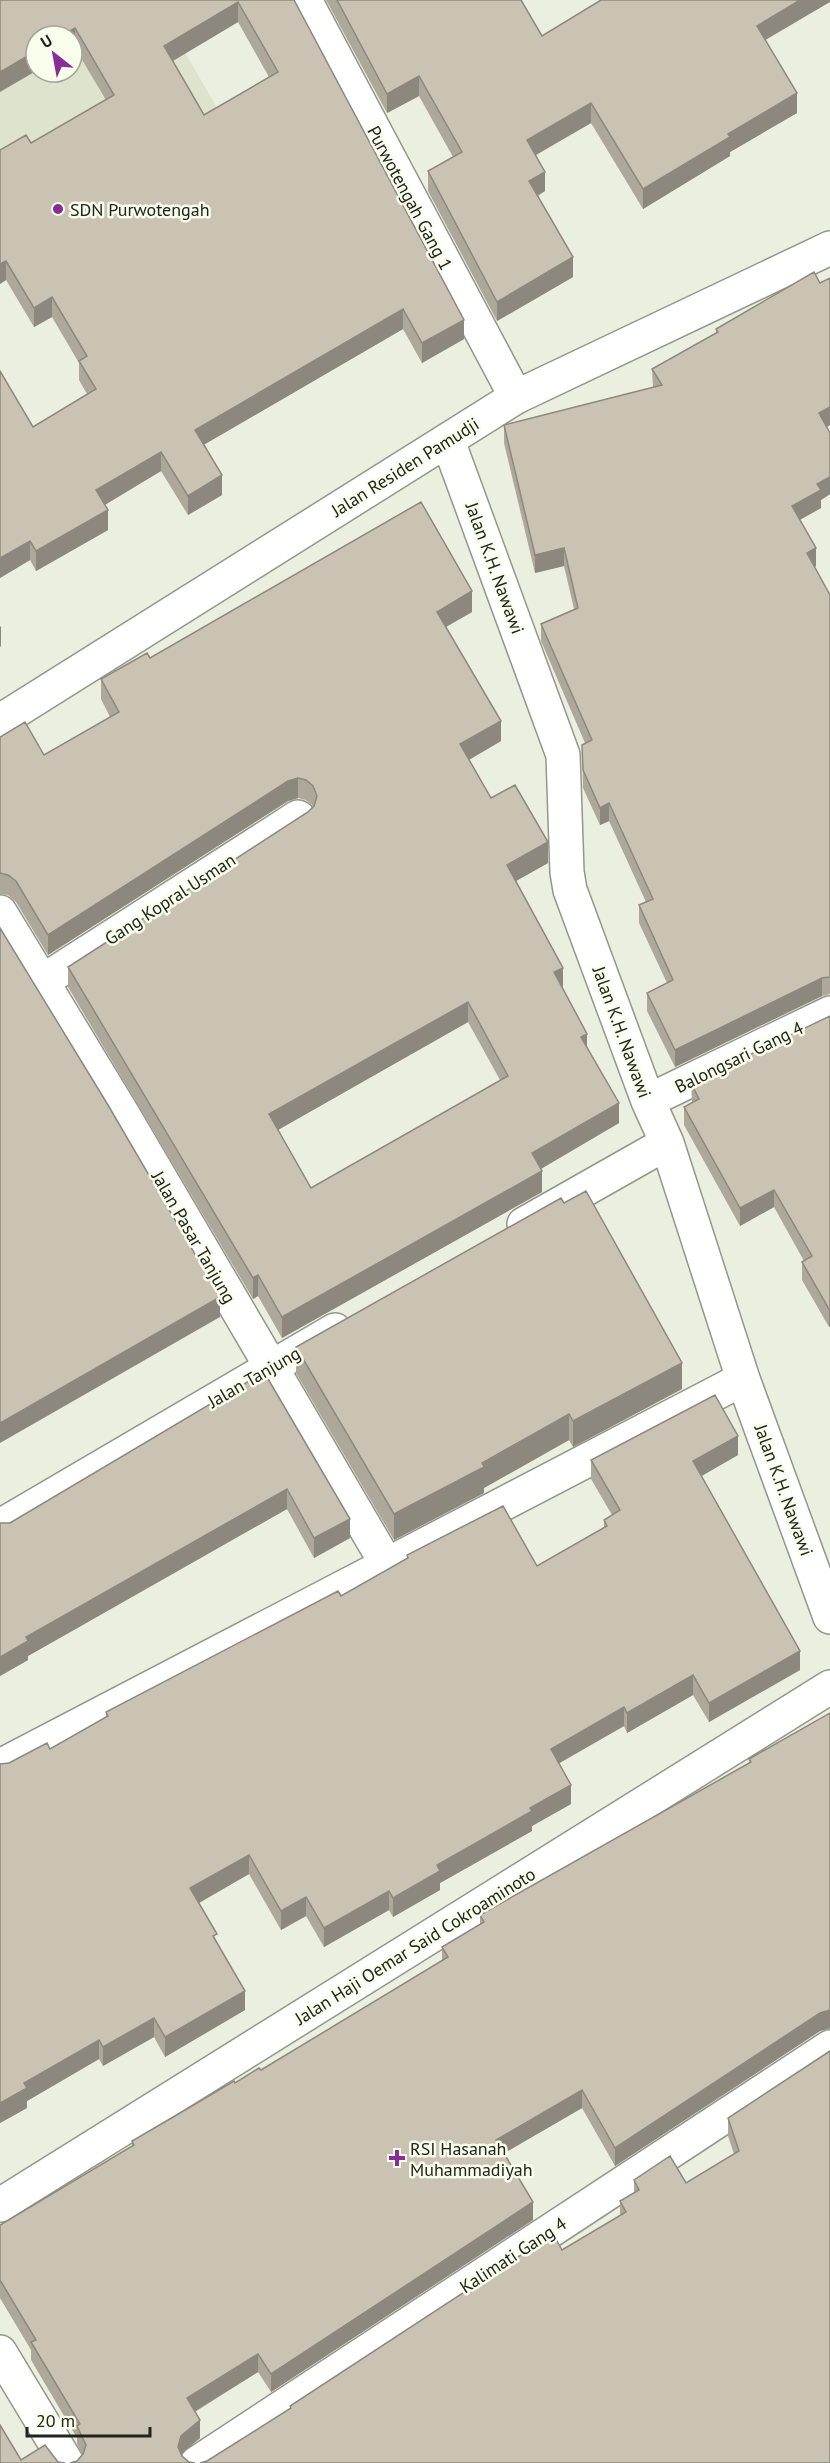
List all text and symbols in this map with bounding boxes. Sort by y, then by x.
north arrow [24,24,84,84]
text: U [37,30,56,52]
street label: Purwotengah Gang 1 [362,122,458,274]
place label: SDN Purwotengah [70,198,210,221]
marker: SDN Purwotengah [51,202,65,216]
street label: Jalan Residen Pamudji [326,412,483,522]
street label: Jalan K.H. Nawawi [460,498,529,637]
street label: Gang Kopral Usman [100,848,240,950]
street label: Jalan K.H. Nawawi [587,962,656,1101]
street label: Balongsari Gang 4 [671,1016,807,1098]
street label: Jalan Pasar Tanjung [146,1166,241,1307]
street label: Jalan Tanjung [203,1341,304,1413]
street label: Jalan K.H. Nawawi [749,1420,818,1559]
street label: Jalan Haji Oemar Said Cokroaminoto [290,1862,540,2030]
place label: RSI Hasanah Muhammadiyah [410,2137,533,2181]
marker: RSI Hasanah Muhammadiyah [388,2149,406,2167]
street label: Kalimati Gang 4 [455,2212,571,2298]
scale bar [27,2400,150,2438]
text: 20 m [36,2409,75,2432]

